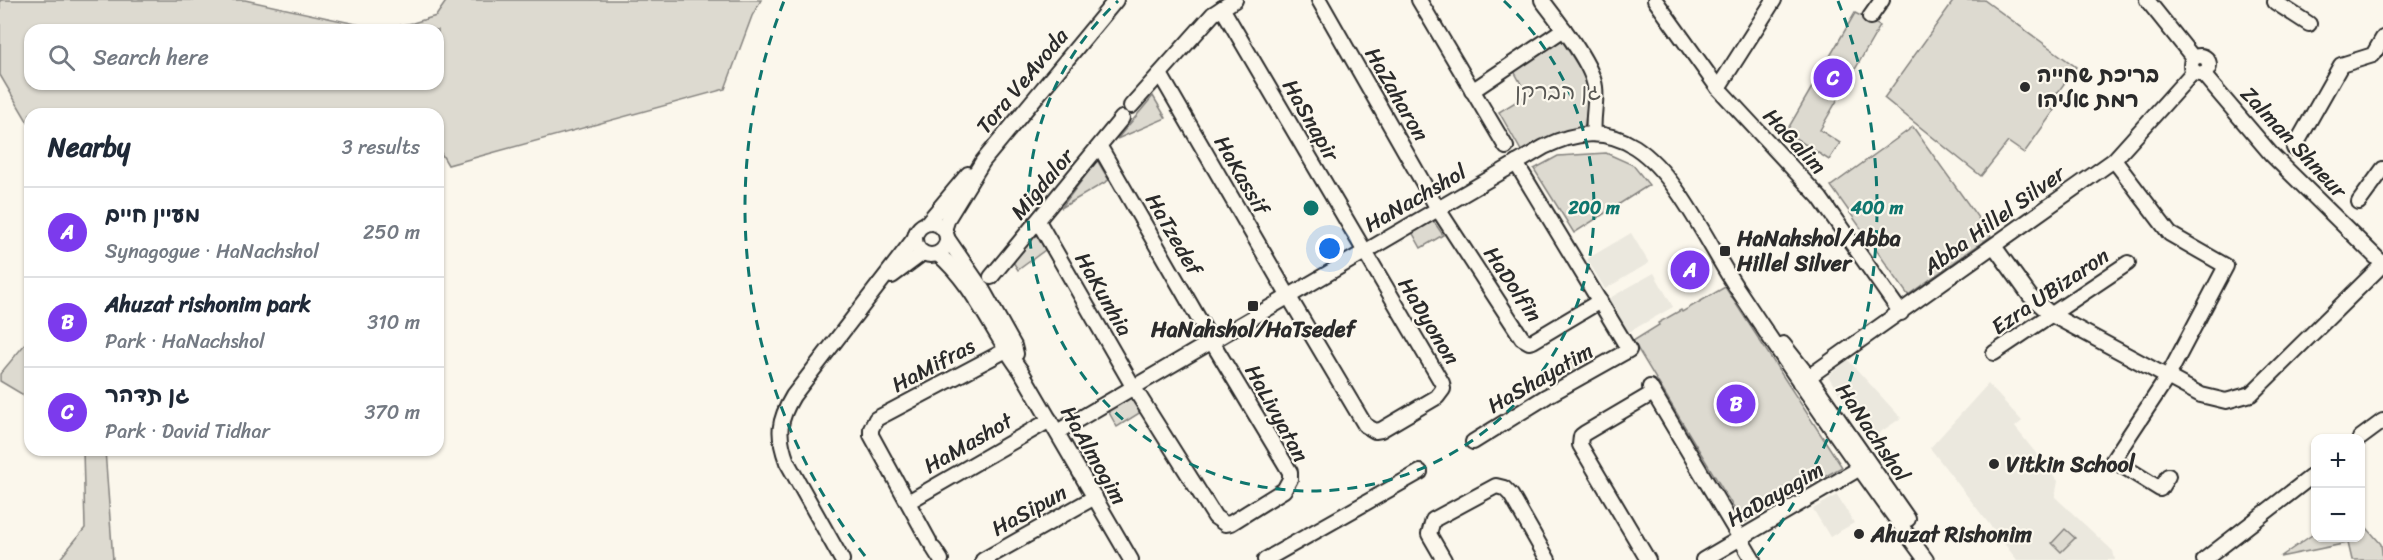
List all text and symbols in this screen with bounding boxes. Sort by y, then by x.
street label: Tora VeAvoda [965,18,1079,143]
search box [24,24,444,90]
text: Search here [93,38,209,77]
street label: HaZaharon [1354,39,1440,149]
icon: search [45,41,78,74]
place label: בריכת שחייה רמת אליהו [2037,55,2159,119]
pin: C [1814,56,1852,100]
street label: HaSnapir [1272,71,1351,170]
park label: גן הברקן [1515,72,1601,111]
street label: Zalman Shneur [2231,76,2358,208]
marker: בריכת שחייה רמת אליהו [2018,80,2032,94]
street label: HaGalim [1753,98,1837,184]
text: Nearby [48,124,130,170]
street label: HaKassif [1203,128,1282,224]
text: 3 results [342,130,420,165]
street label: Migdalor [1000,138,1085,229]
street label: HaNachshol [1356,152,1474,243]
street label: Abba Hillel Silver [1914,154,2075,286]
street label: HaTzedef [1135,185,1215,285]
text: 200 m [1567,192,1620,224]
text: 400 m [1850,192,1903,224]
text: מעיין חיים [105,195,200,234]
centre of rings [1301,198,1321,218]
text: A [61,215,74,250]
text: 250 m [363,215,420,250]
place label: HaNahshol/Abba Hillel Silver [1736,219,1901,283]
text: Synagogue · HaNachshol [105,234,319,269]
your location [1315,234,1344,263]
street label: Ezra UBizaron [1983,237,2118,345]
street label: HaDolfin [1473,238,1553,330]
street label: HaKunhia [1064,244,1144,344]
marker: HaNahshol/Abba Hillel Silver [1718,244,1732,258]
pin: A [1670,248,1710,292]
street label: HaDyonon [1387,269,1471,373]
text: Ahuzat rishonim park [105,285,311,324]
marker: HaNahshol/HaTsedef [1246,299,1260,313]
text: B [61,305,74,340]
text: 310 m [367,305,420,340]
place label: HaNahshol/HaTsedef [1150,310,1357,349]
text: Park · HaNachshol [105,324,265,359]
street label: HaMifras [884,327,982,403]
street label: HaShayatim [1479,332,1601,424]
street label: HaLivyatan [1234,357,1320,470]
street label: HaNachshol [1825,374,1921,490]
text: גן תדהר [105,375,189,414]
pin: B [1716,382,1756,426]
text: C [61,395,74,430]
text: 370 m [364,395,420,430]
street label: HaAlmogim [1050,398,1138,512]
street label: HaMashot [916,401,1021,484]
text: Park · David Tidhar [105,414,270,449]
map controls [2311,434,2365,542]
button: + [2311,434,2365,488]
place label: Vitkin School [2006,445,2136,484]
street label: HaDayagim [1719,450,1831,538]
marker: Vitkin School [1987,457,2001,471]
street label: HaSipun [984,473,1074,547]
button: − [2311,488,2365,542]
place label: Ahuzat Rishonim [1870,515,2032,554]
marker: Ahuzat Rishonim [1852,527,1866,541]

